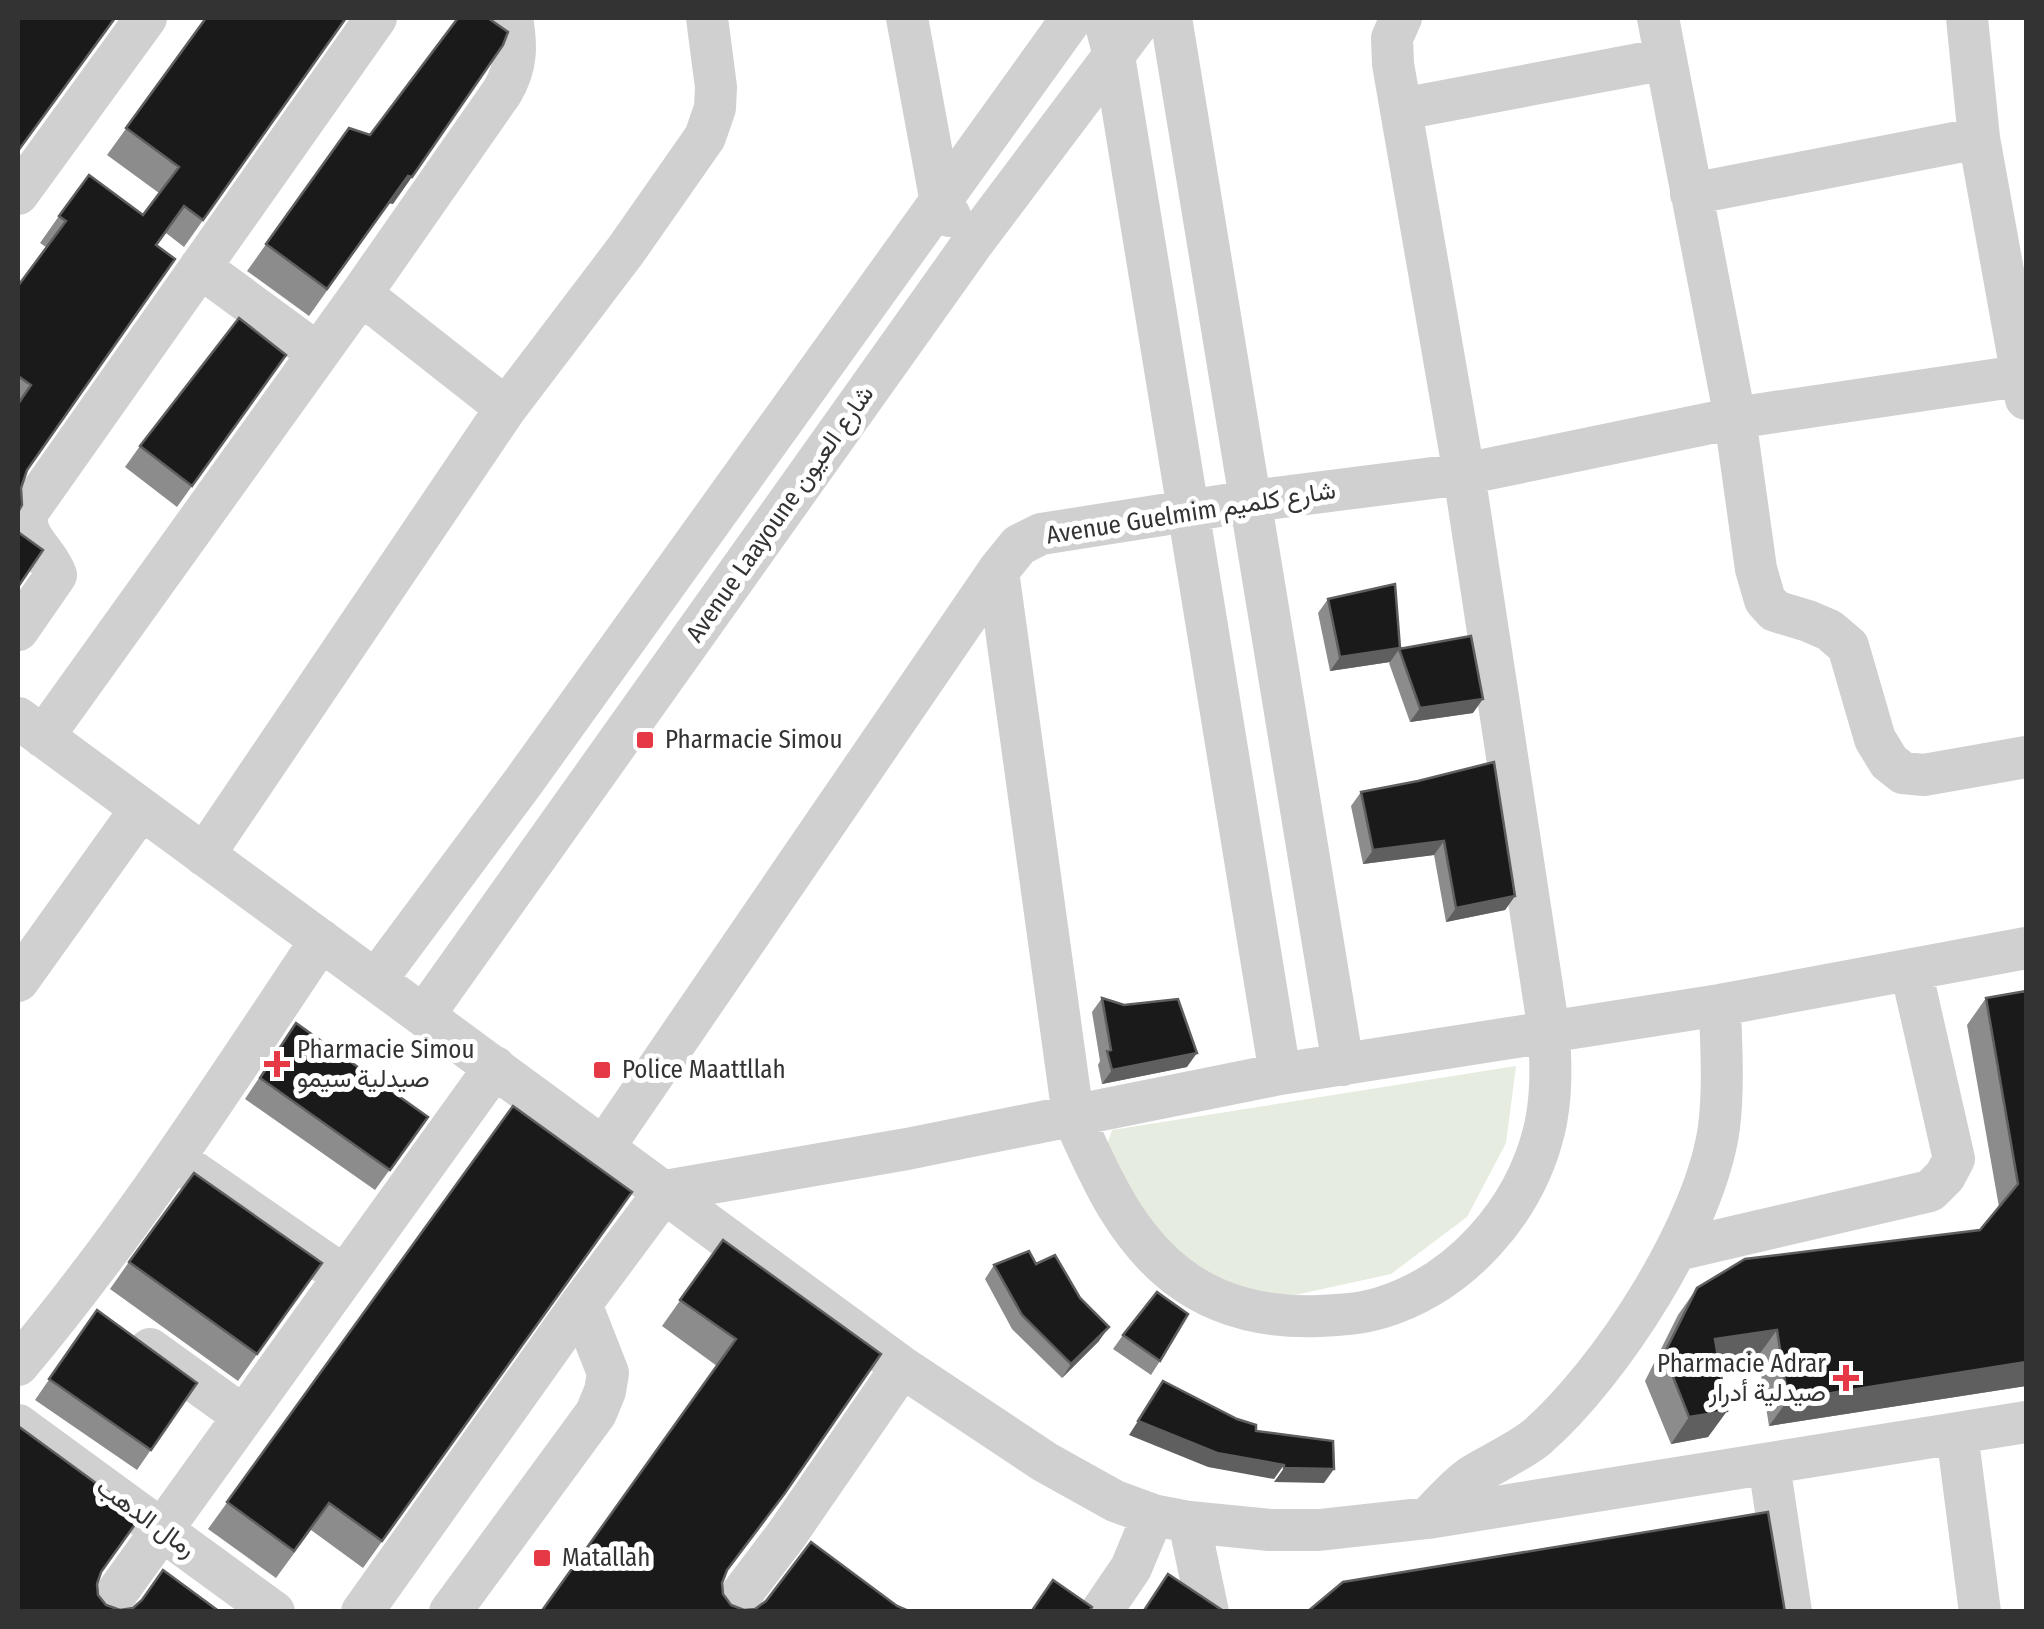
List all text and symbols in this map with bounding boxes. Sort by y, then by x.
street label: Avenue Laayoune شارع العيون [680,380,881,649]
street label: Avenue Guelmim شارع كلميم [1044,475,1338,552]
place label: Pharmacie Simou [665,725,843,755]
marker: Pharmacie Simou [634,729,656,751]
place label: Pharmacie Simou صيدلية سيمو [297,1035,475,1094]
marker: Pharmacie Simou صيدلية سيمو [266,1053,288,1075]
place label: Police Maattllah [622,1055,786,1085]
marker: Police Maattllah [591,1059,613,1081]
place label: Pharmacie Adrar صيدلية أدرار [1657,1349,1826,1408]
marker: Pharmacie Adrar صيدلية أدرار [1835,1367,1857,1389]
street label: رمال الدهب [91,1472,201,1564]
place label: Matallah [562,1543,651,1573]
marker: Matallah [531,1547,553,1569]

